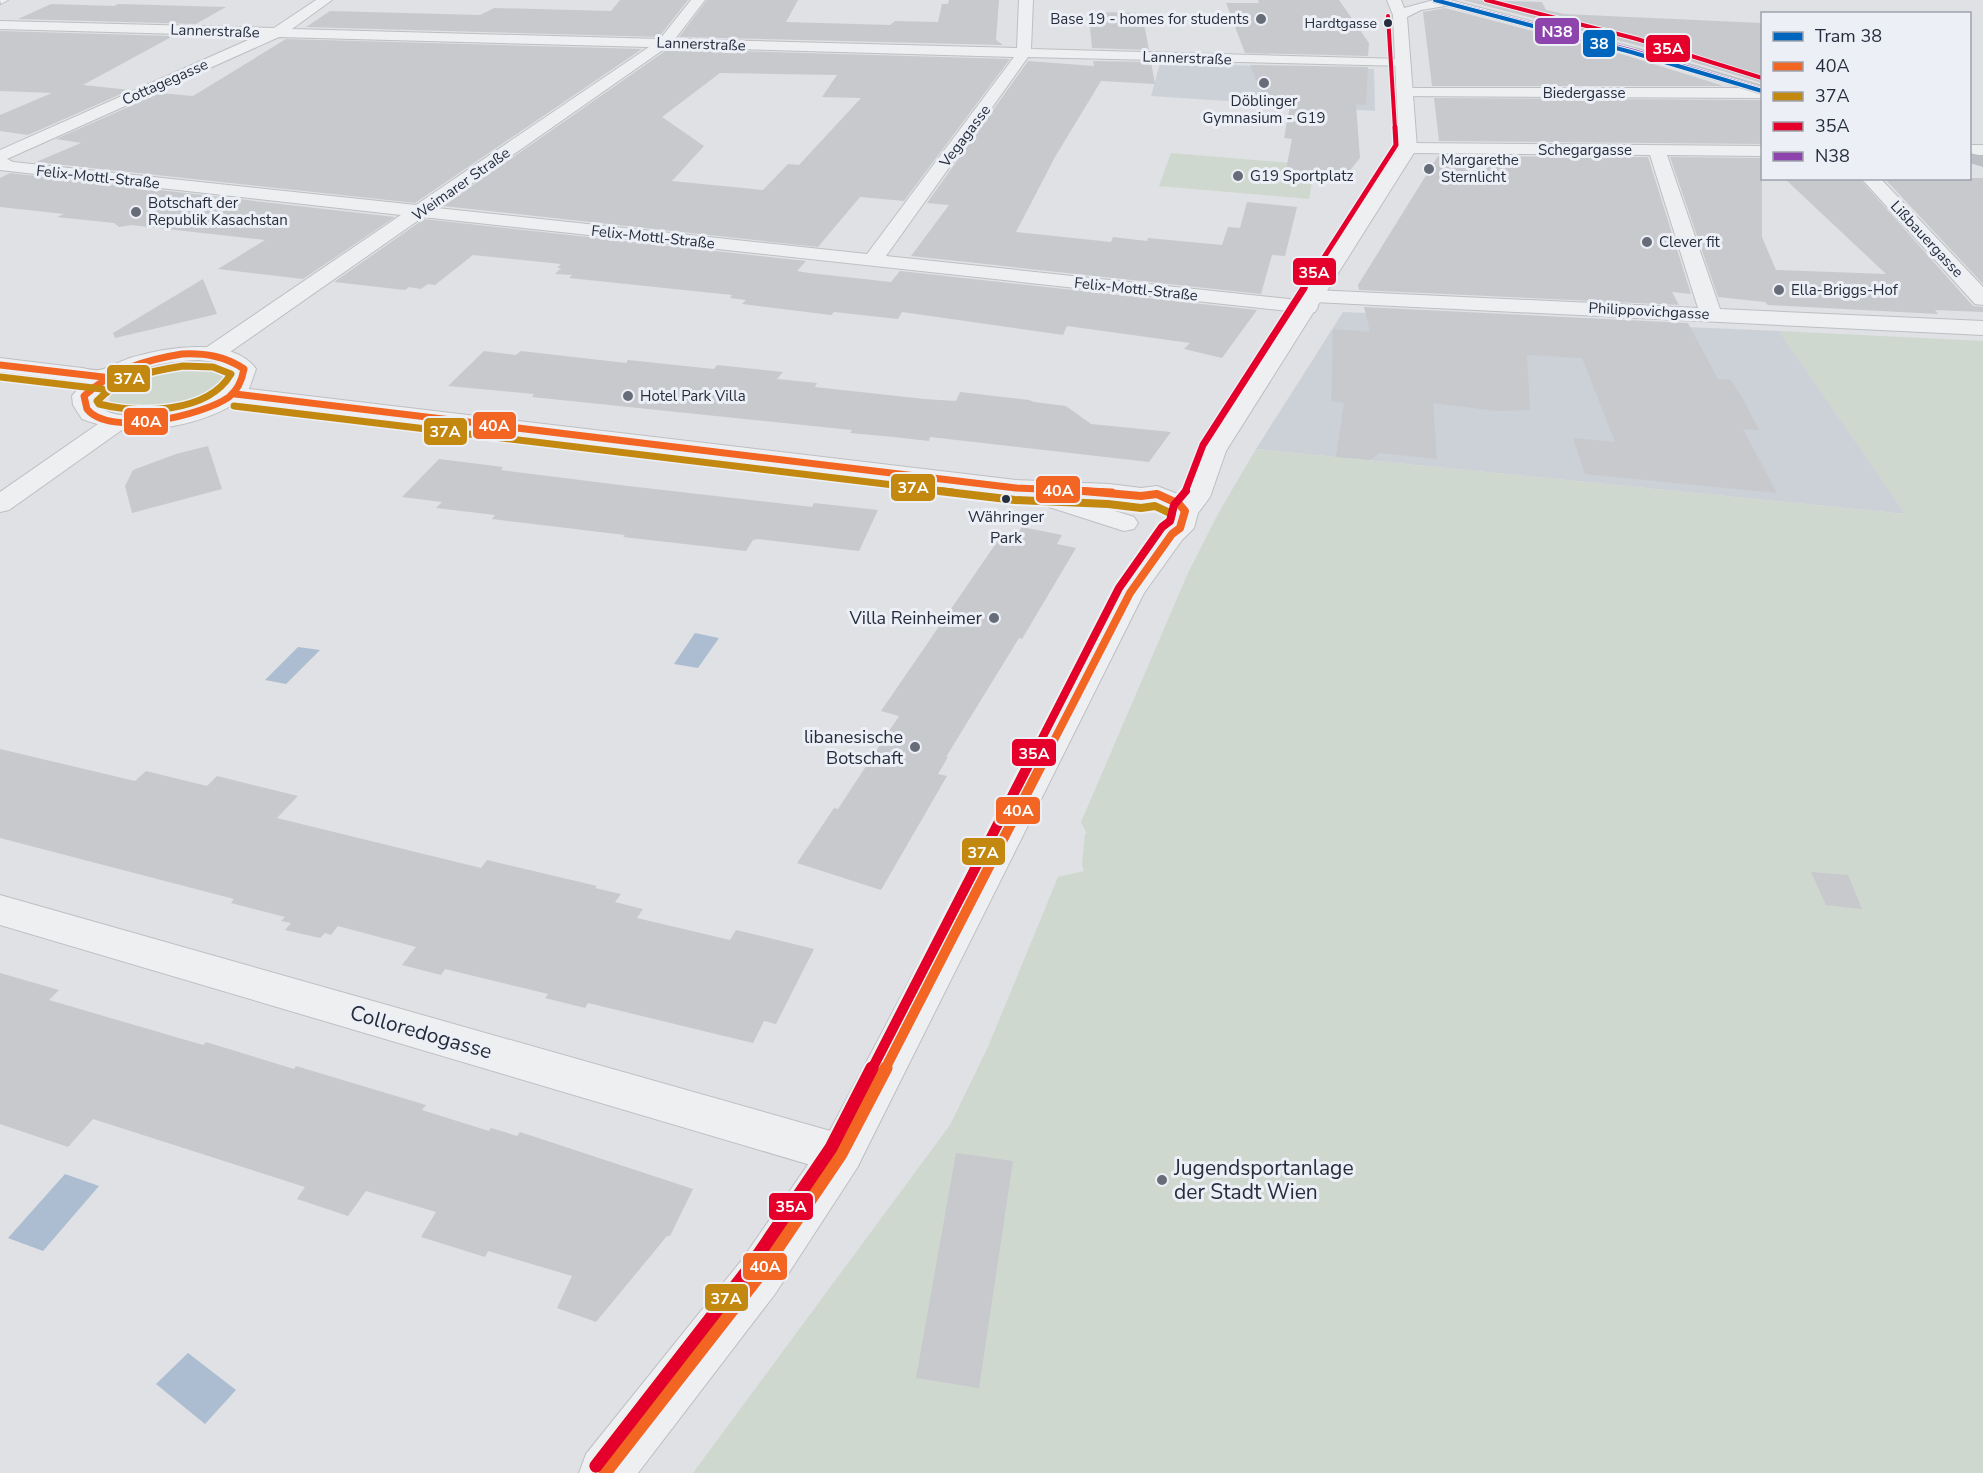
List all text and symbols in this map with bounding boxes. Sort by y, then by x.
place label: Base 19 - homes for students [1050,9,1249,29]
marker: Base 19 - homes for students [1254,12,1268,26]
legend [1761,12,1971,180]
place label: Hardtgasse [1304,14,1377,33]
marker: Hardtgasse [1382,17,1394,29]
line badge: N38 [1534,17,1580,45]
street label: Lannerstraße [170,19,260,43]
text: N38 [1541,21,1573,43]
text: Tram 38 [1815,24,1882,48]
line badge: 38 [1582,29,1616,58]
street label: Lannerstraße [656,32,746,56]
text: 38 [1589,33,1609,55]
line badge: 35A [1645,34,1691,63]
text: 35A [1652,38,1684,60]
street label: Lannerstraße [1142,46,1232,70]
street label: Cottagegasse [119,54,211,110]
text: 40A [1815,54,1850,78]
marker: Döblinger Gymnasium - G19 [1257,76,1271,90]
street label: Biedergasse [1543,83,1625,103]
text: 37A [1815,84,1850,108]
place label: Döblinger Gymnasium - G19 [1203,91,1325,128]
street label: Vegagasse [934,101,995,172]
text: 35A [1815,114,1850,138]
street label: Schegargasse [1538,140,1632,160]
street label: Weimarer Straße [408,143,514,225]
text: N38 [1815,144,1850,168]
place label: Margarethe Sternlicht [1441,150,1519,187]
street label: Felix-Mottl-Straße [35,161,161,193]
marker: Margarethe Sternlicht [1422,162,1436,176]
place label: G19 Sportplatz [1250,166,1353,186]
marker: G19 Sportplatz [1231,169,1245,183]
place label: Botschaft der Republik Kasachstan [148,193,288,230]
street label: Lißbauergasse [1886,196,1968,282]
marker: Botschaft der Republik Kasachstan [129,205,143,219]
street label: Felix-Mottl-Straße [590,221,716,253]
place label: Clever fit [1659,232,1721,252]
marker: Clever fit [1640,235,1654,249]
line badge: 35A [1292,257,1337,286]
text: 35A [1298,262,1330,284]
street label: Felix-Mottl-Straße [1073,273,1199,305]
place label: Ella-Briggs-Hof [1791,280,1899,300]
marker: Ella-Briggs-Hof [1772,283,1786,297]
street label: Philippovichgasse [1588,298,1710,324]
line badge: 37A [106,364,151,393]
text: 37A [113,368,145,390]
place label: Hotel Park Villa [640,386,746,406]
marker: Hotel Park Villa [621,389,635,403]
line badge: 40A [123,407,169,436]
text: 40A [130,411,162,433]
line badge: 40A [472,411,517,440]
text: 40A [478,415,510,437]
line badge: 37A [423,417,468,446]
text: 37A [429,421,461,443]
line badge: 37A [890,473,936,502]
line badge: 40A [1035,475,1081,504]
text: 37A [897,477,929,499]
text: 40A [1042,480,1074,502]
marker: Währinger Park [1000,493,1012,505]
place label: Währinger Park [968,506,1044,549]
place label: Villa Reinheimer [848,606,983,630]
marker: Villa Reinheimer [987,611,1001,625]
place label: libanesische Botschaft [804,725,904,770]
line badge: 35A [1011,738,1057,767]
marker: libanesische Botschaft [908,740,922,754]
text: 35A [1018,743,1050,765]
line badge: 40A [995,796,1041,825]
text: 40A [1002,800,1034,822]
line badge: 37A [961,837,1006,866]
text: 37A [967,842,999,864]
street label: Colloredogasse [347,998,495,1066]
place label: Jugendsportanlage der Stadt Wien [1173,1154,1354,1206]
marker: Jugendsportanlage der Stadt Wien [1155,1173,1169,1187]
line badge: 35A [768,1192,814,1221]
text: 35A [775,1196,807,1218]
line badge: 40A [742,1252,788,1281]
text: 40A [749,1256,781,1278]
line badge: 37A [704,1283,749,1312]
text: 37A [710,1288,742,1310]

